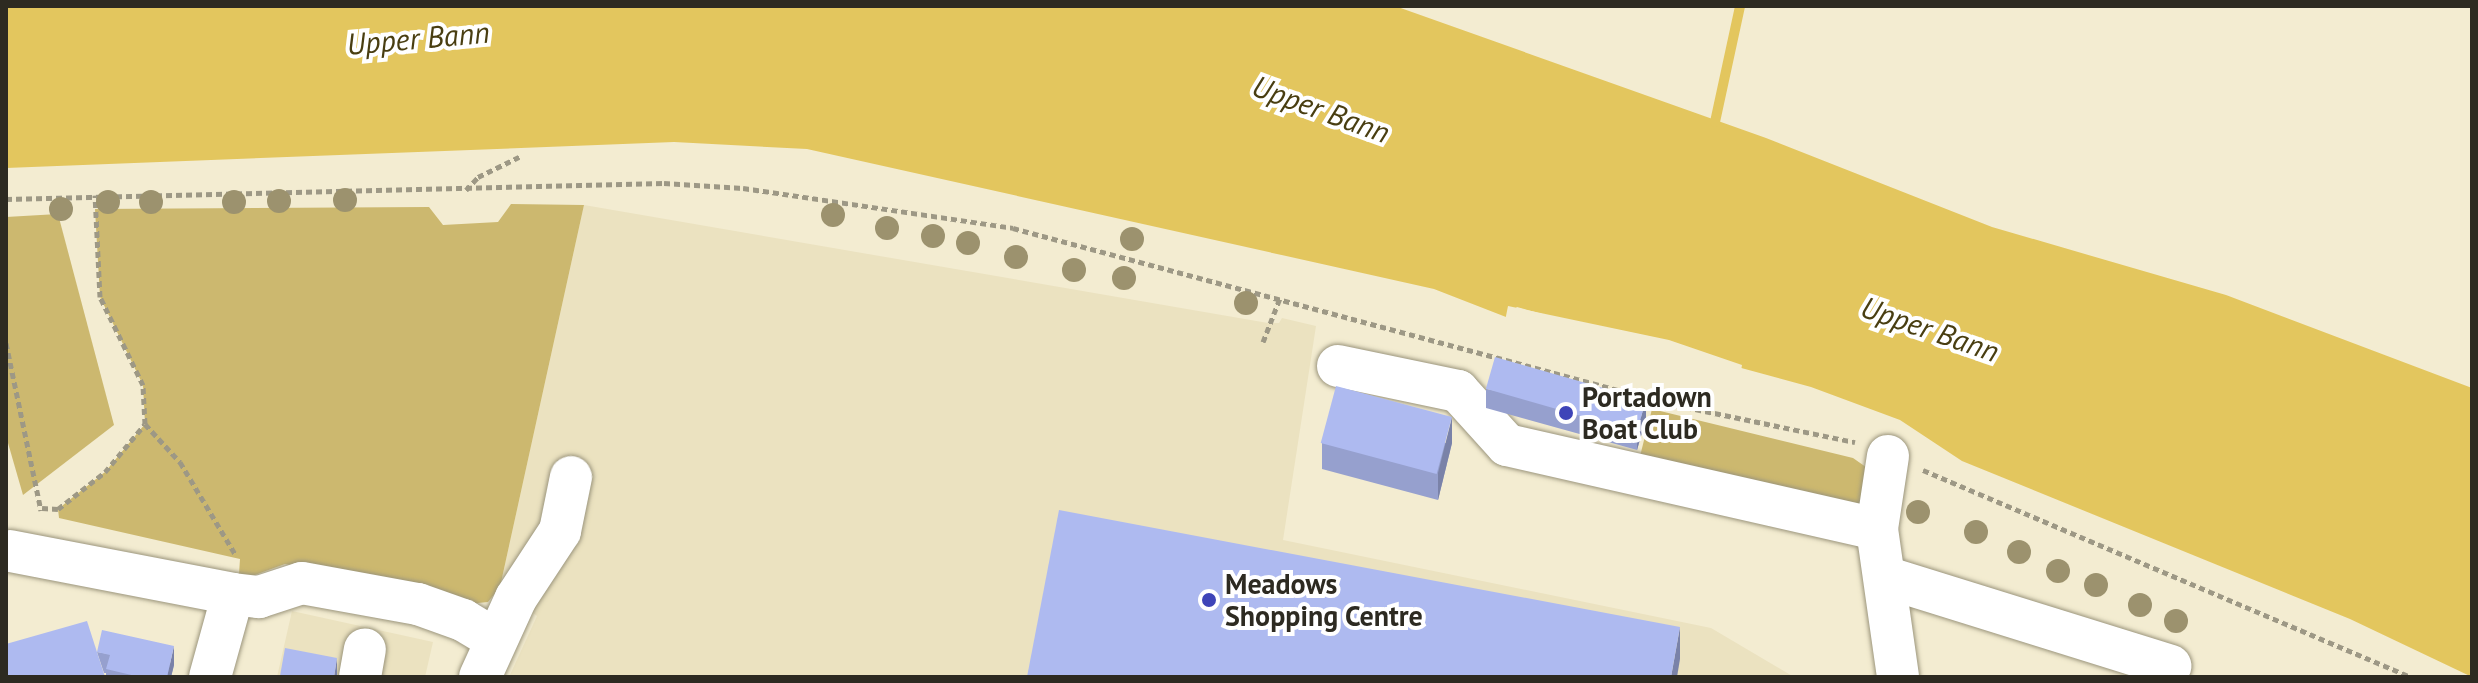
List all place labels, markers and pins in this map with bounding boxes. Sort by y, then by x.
place label: Portadown Boat Club [1582,380,1712,446]
marker: Portadown Boat Club [1557,404,1575,422]
place label: Meadows Shopping Centre [1225,567,1423,633]
marker: Meadows Shopping Centre [1200,591,1218,609]

